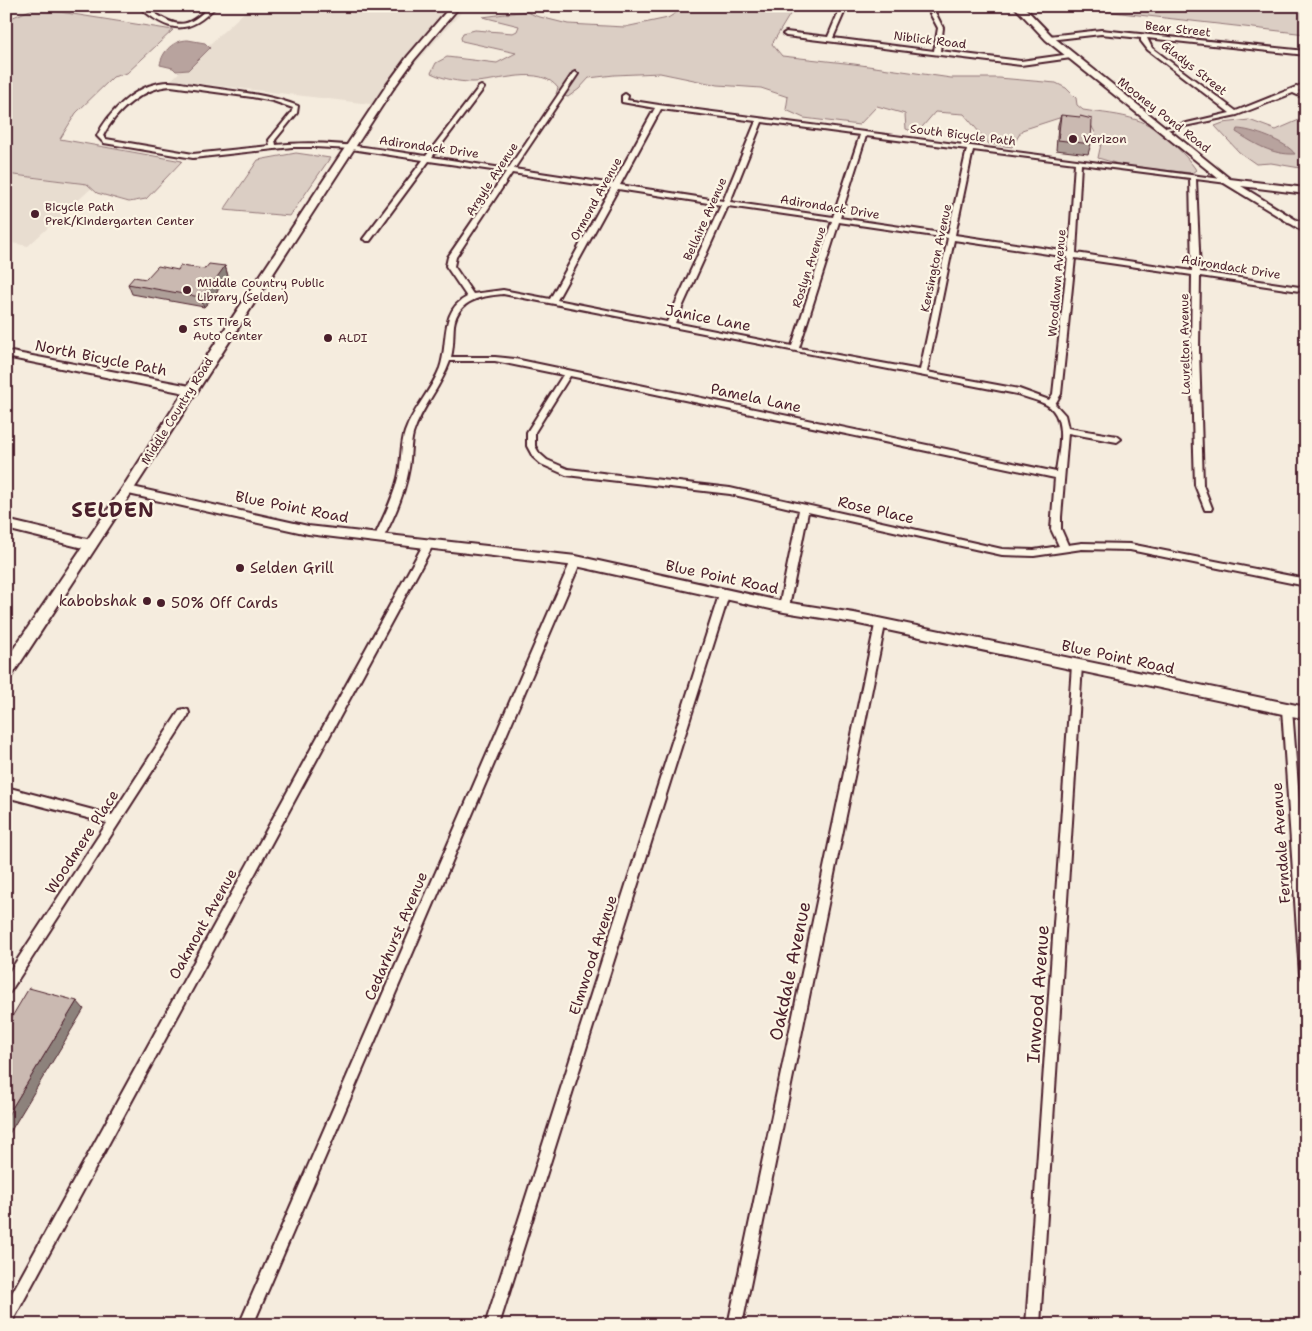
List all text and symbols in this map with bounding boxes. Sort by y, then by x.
street label: Bear Street [1144,18,1212,40]
street label: Niblick Road [893,28,968,52]
street label: Gladys Street [1158,37,1230,99]
street label: Mooney Pond Road [1114,74,1214,157]
street label: South Bicycle Path [909,121,1017,149]
place label: Verizon [1083,131,1127,147]
street label: Adirondack Drive [378,132,480,162]
marker: Verizon [1067,133,1079,145]
street label: Argyle Avenue [462,139,522,219]
street label: Ormond Avenue [567,154,626,243]
street label: Bellaire Avenue [679,175,731,263]
street label: Adirondack Drive [779,191,881,223]
place label: Bicycle Path PreK/Kindergarten Center [45,199,195,229]
street label: Kensington Avenue [917,202,955,314]
marker: Bicycle Path PreK/Kindergarten Center [29,208,41,220]
street label: Roslyn Avenue [788,224,830,310]
street label: Woodlawn Avenue [1044,228,1070,337]
street label: Adirondack Drive [1180,251,1282,283]
place label: Middle Country Public Library (Selden) [197,275,325,305]
marker: Middle Country Public Library (Selden) [181,284,193,296]
street label: Laurelton Avenue [1176,293,1194,395]
street label: Janice Lane [663,300,753,336]
place label: STS Tire & Auto Center [193,314,263,344]
marker: STS Tire & Auto Center [177,323,189,335]
place label: ALDI [338,330,368,346]
marker: ALDI [322,332,334,344]
street label: North Bicycle Path [33,335,169,381]
street label: Middle Country Road [137,354,217,468]
street label: Pamela Lane [709,379,803,417]
street label: Blue Point Road [234,486,351,528]
street label: Rose Place [836,491,916,529]
district label: SELDEN [71,497,155,523]
street label: Blue Point Road [664,555,781,599]
place label: Selden Grill [250,558,334,578]
marker: Selden Grill [234,562,246,574]
place label: kabobshak [59,591,137,611]
place label: 50% Off Cards [171,593,278,613]
marker: kabobshak [141,595,153,607]
marker: 50% Off Cards [155,597,167,609]
street label: Blue Point Road [1060,635,1177,679]
street label: Ferndale Avenue [1267,782,1295,904]
street label: Woodmere Place [41,786,123,898]
street label: Oakmont Avenue [164,865,242,983]
street label: Cedarhurst Avenue [360,868,432,1004]
street label: Elmwood Avenue [564,892,622,1018]
street label: Oakdale Avenue [764,899,816,1043]
street label: Inwood Avenue [1021,924,1055,1064]

